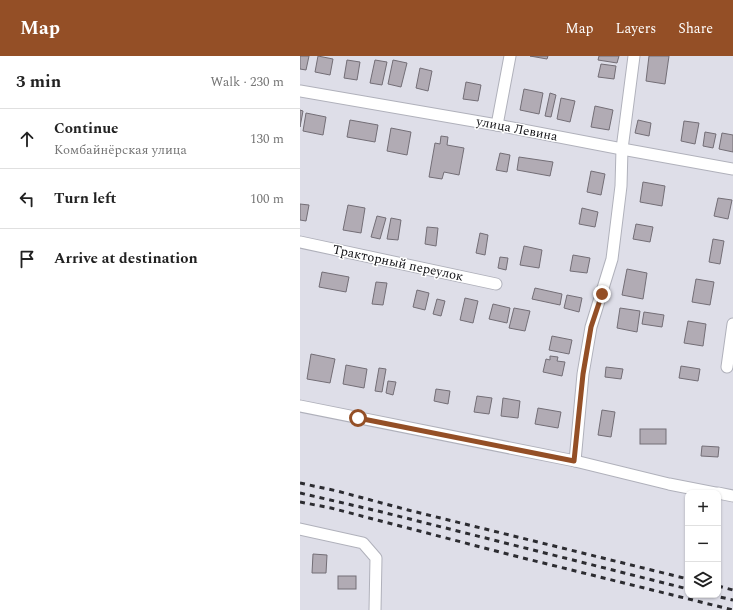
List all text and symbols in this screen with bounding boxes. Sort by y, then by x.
text: Map [20,14,60,43]
text: Map [565,18,594,39]
text: Layers [616,18,656,39]
text: Share [678,18,713,39]
text: 3 min [16,69,61,95]
text: Walk · 230 m [210,72,284,92]
street label: улица Левина [474,111,560,147]
text: Continue [54,117,119,140]
icon: ahead [16,128,38,150]
text: 130 m [250,129,284,149]
text: Комбайнёрская улица [54,140,187,160]
text: Turn left [54,187,116,210]
icon: left [16,188,38,210]
text: 100 m [250,189,284,209]
street label: Тракторный переулок [331,239,465,287]
text: Arrive at destination [54,247,198,270]
icon: arrive [16,248,38,270]
route end [593,285,611,303]
route start [349,409,367,427]
map controls [685,490,721,598]
button: + [685,490,721,526]
button: − [685,526,721,562]
button: layers [685,562,721,598]

